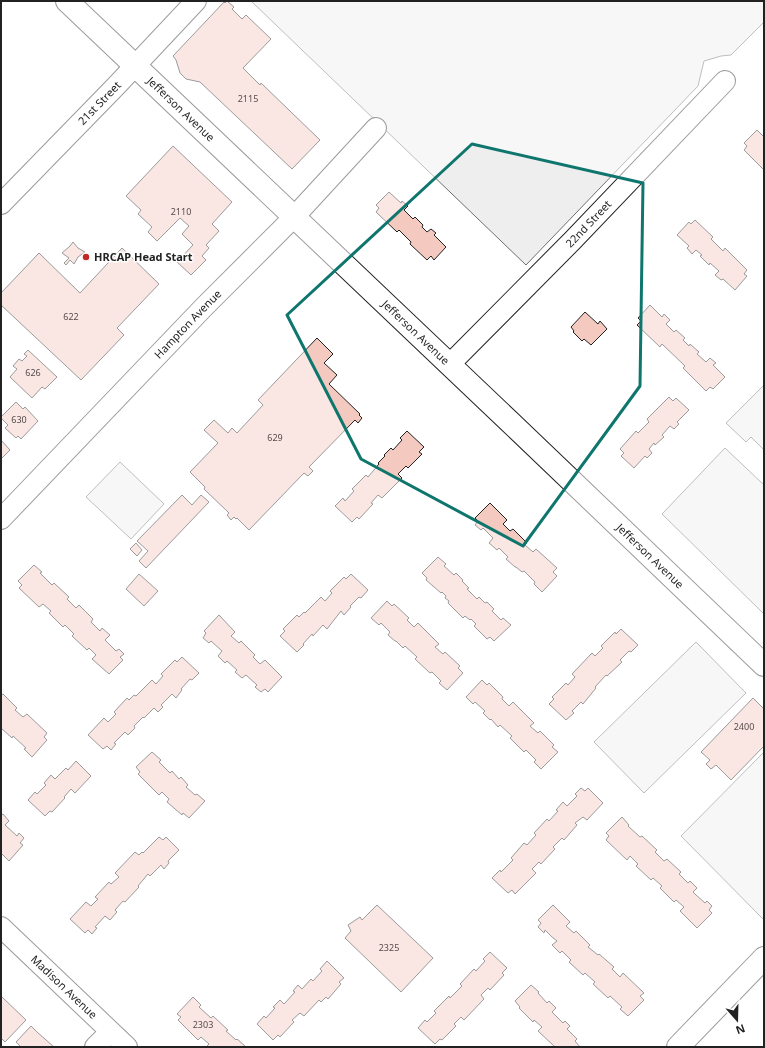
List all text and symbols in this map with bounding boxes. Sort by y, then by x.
street label: Jefferson Avenue [143,72,218,145]
street label: 21st Street [74,78,124,128]
house number: 2115 [238,92,258,105]
street label: 22nd Street [562,197,614,250]
house number: 2110 [171,205,191,218]
place label: HRCAP Head Start [94,249,193,264]
marker: HRCAP Head Start [81,252,91,262]
street label: Hampton Avenue [151,286,224,361]
street label: Jefferson Avenue [378,296,453,368]
house number: 622 [63,310,79,323]
house number: 626 [25,366,41,379]
house number: 630 [11,413,27,426]
house number: 629 [267,431,283,444]
street label: Jefferson Avenue [613,519,687,591]
house number: 2400 [734,720,754,733]
house number: 2325 [379,941,399,954]
street label: Madison Avenue [28,952,101,1022]
north arrow [717,1000,757,1040]
house number: 2303 [193,1018,213,1031]
text: N [734,1021,747,1038]

